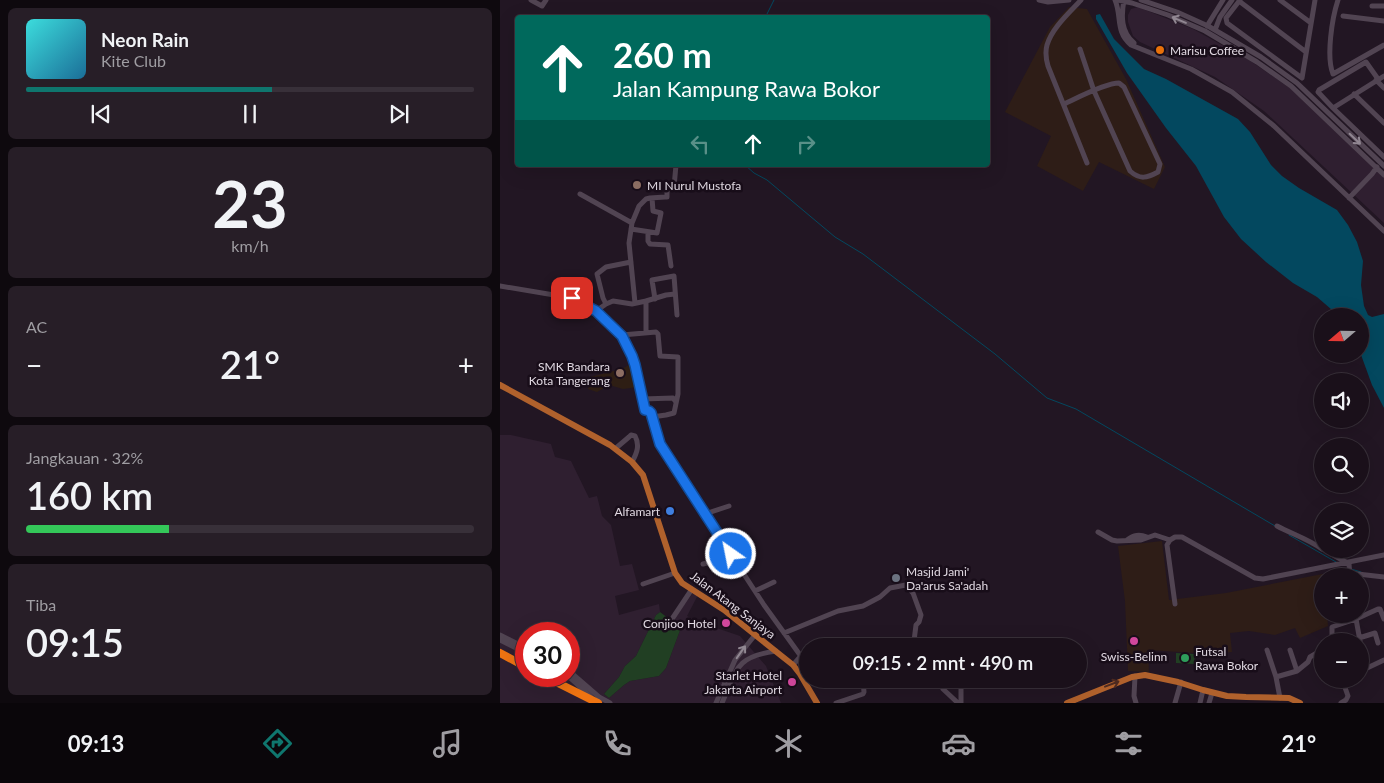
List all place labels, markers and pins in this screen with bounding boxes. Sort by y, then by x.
place label: Marisu Coffee [1170,43,1244,58]
marker: Marisu Coffee [1154,44,1166,56]
place label: MI Nurul Mustofa [647,178,741,193]
marker: MI Nurul Mustofa [631,179,643,191]
pin [551,277,593,319]
place label: SMK Bandara Kota Tangerang [529,359,610,388]
marker: SMK Bandara Kota Tangerang [614,367,626,379]
place label: Alfamart [614,504,661,519]
marker: Alfamart [664,505,676,517]
place label: Masjid Jami' Da'arus Sa'adah [906,564,988,593]
marker: Masjid Jami' Da'arus Sa'adah [890,572,902,584]
place label: Conjioo Hotel [643,616,716,631]
marker: Conjioo Hotel [720,617,732,629]
marker: Swiss-Belinn [1128,635,1140,647]
place label: Futsal Rawa Bokor [1195,644,1259,673]
place label: Swiss-Belinn [1101,649,1167,664]
marker: Futsal Rawa Bokor [1179,652,1191,664]
place label: Starlet Hotel Jakarta Airport [704,668,783,697]
marker: Starlet Hotel Jakarta Airport [786,676,798,688]

